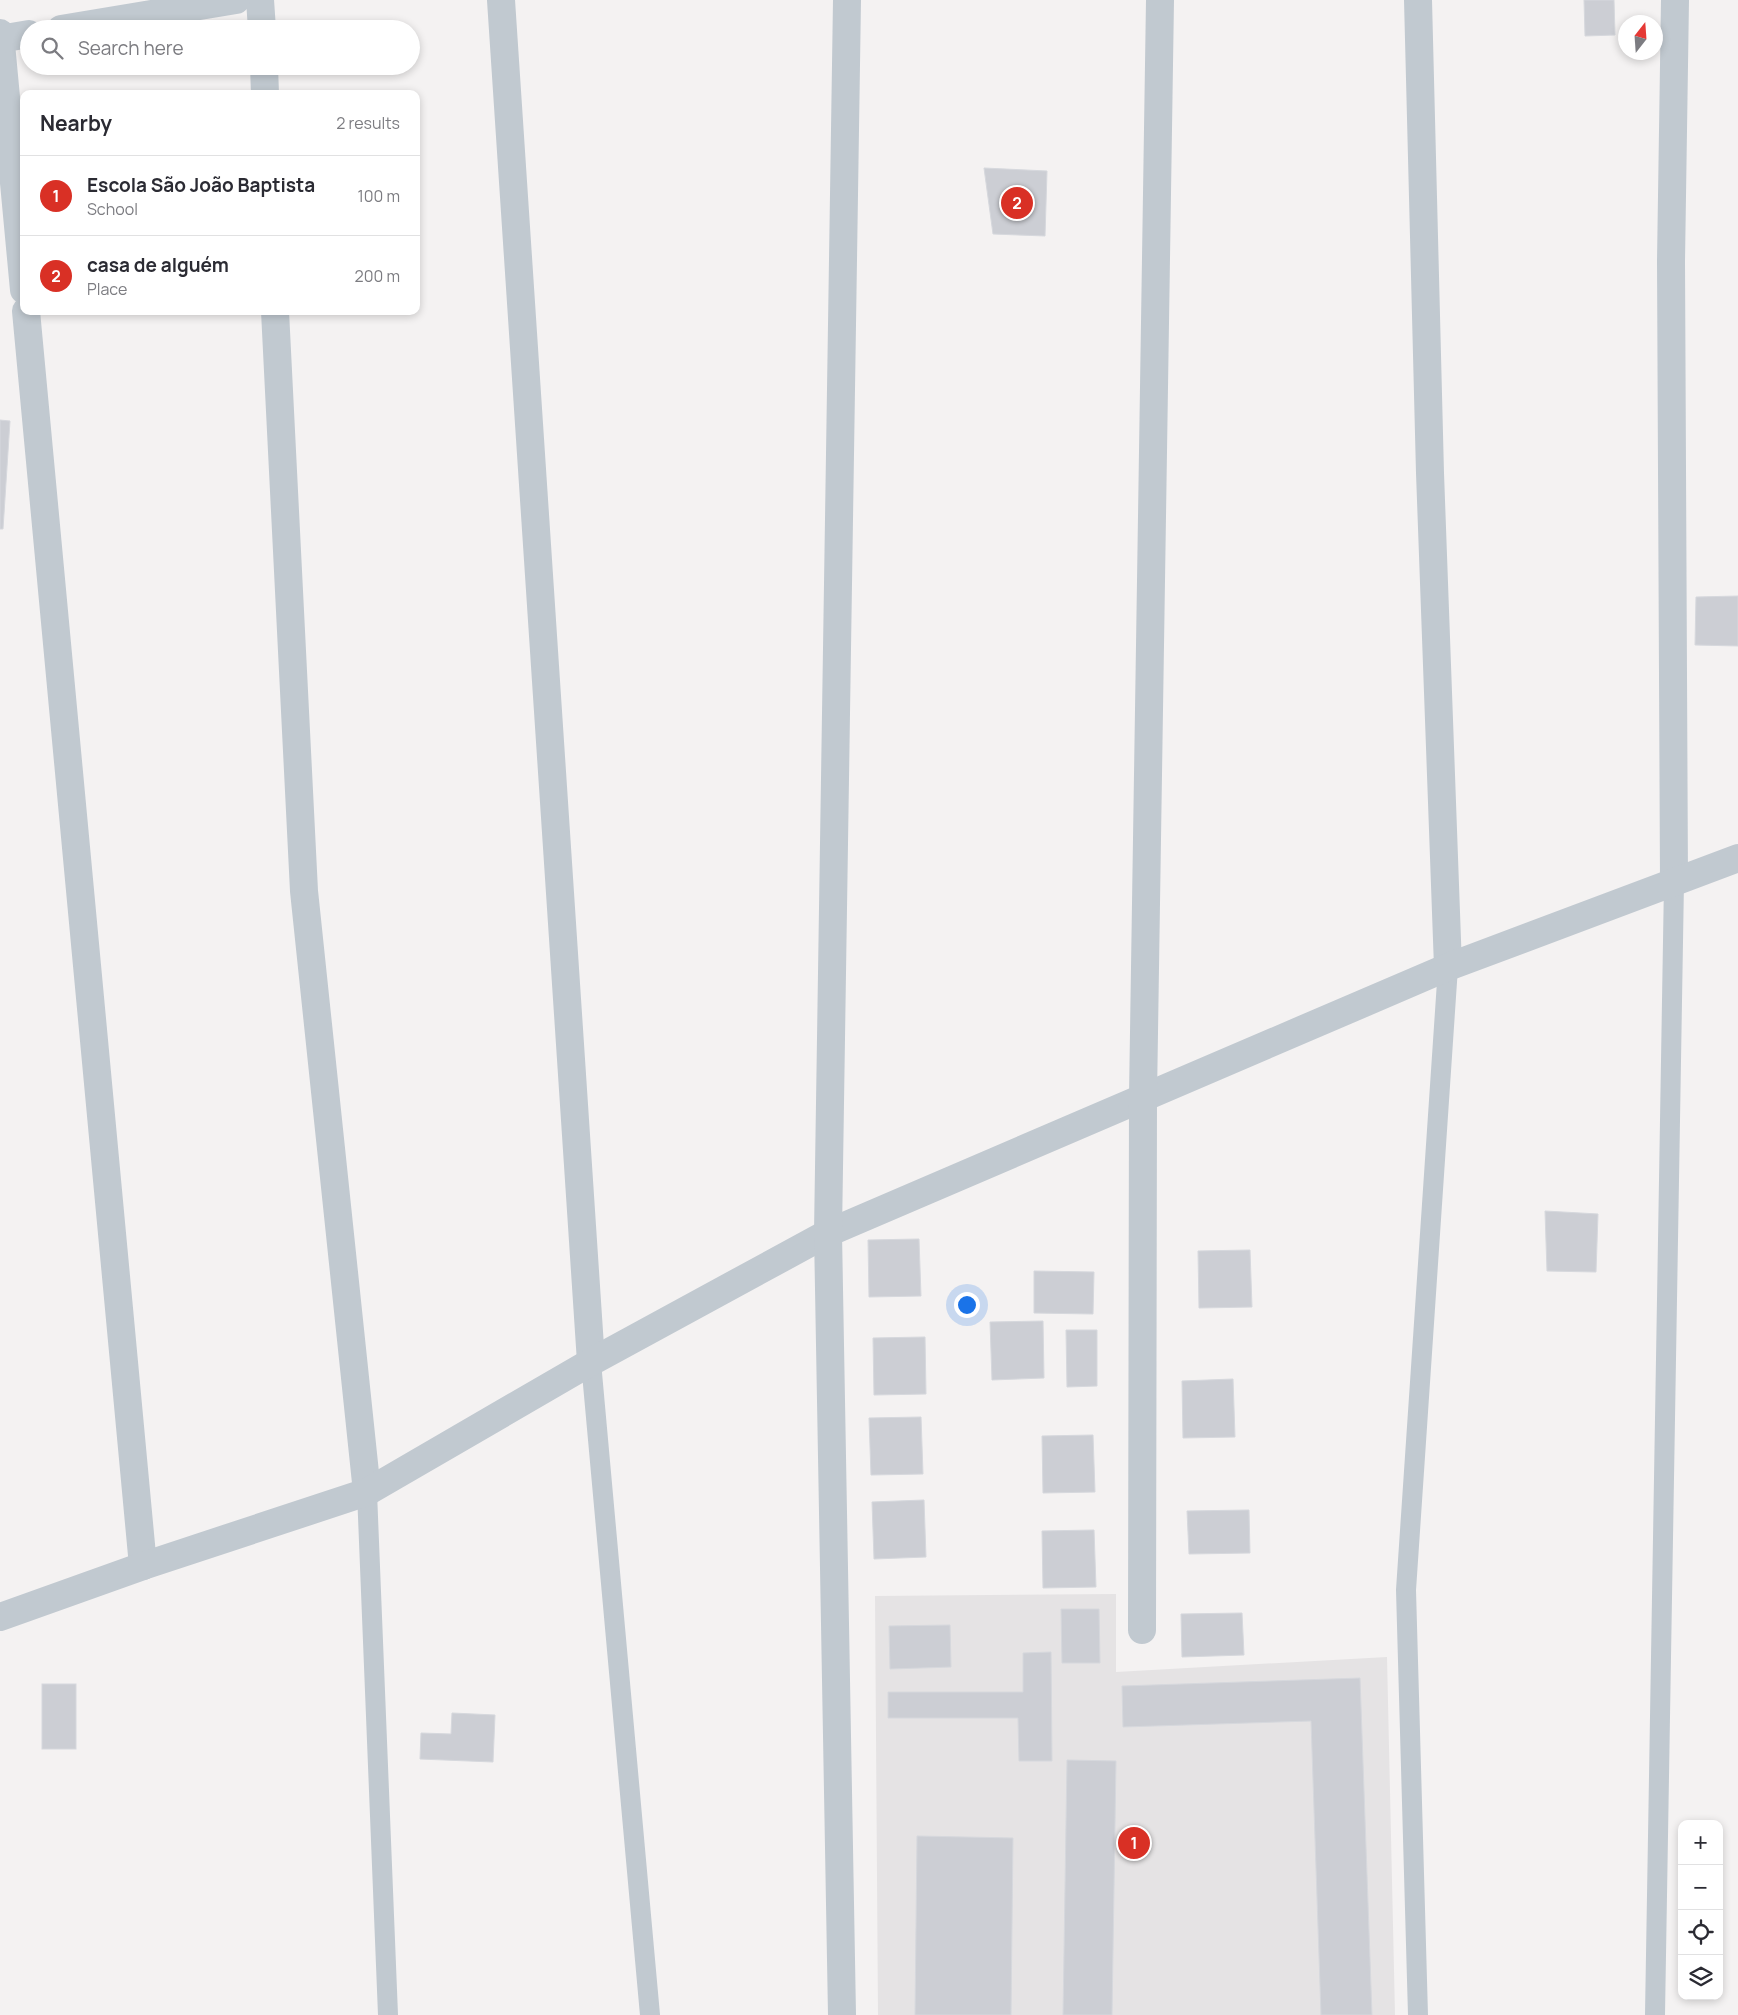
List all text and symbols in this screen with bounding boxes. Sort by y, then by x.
north arrow [1618,15,1663,60]
search box [20,20,420,75]
icon: search [38,34,66,62]
text: Search here [78,35,184,61]
text: Nearby [40,109,112,137]
text: 2 results [336,112,400,134]
text: Escola São João Baptista [87,172,315,198]
pin: 2 [1001,184,1033,222]
text: 1 [52,185,60,207]
text: 100 m [357,185,400,207]
text: School [87,198,138,220]
text: casa de alguém [87,252,229,278]
text: 2 [51,265,61,287]
text: 200 m [355,265,400,287]
text: Place [87,278,127,300]
your location [954,1292,980,1318]
map controls [1678,1820,1723,2000]
button: + [1678,1820,1723,1865]
pin: 1 [1118,1824,1150,1862]
button: − [1678,1865,1723,1910]
button: locate [1678,1910,1723,1955]
button: layers [1678,1955,1723,2000]

